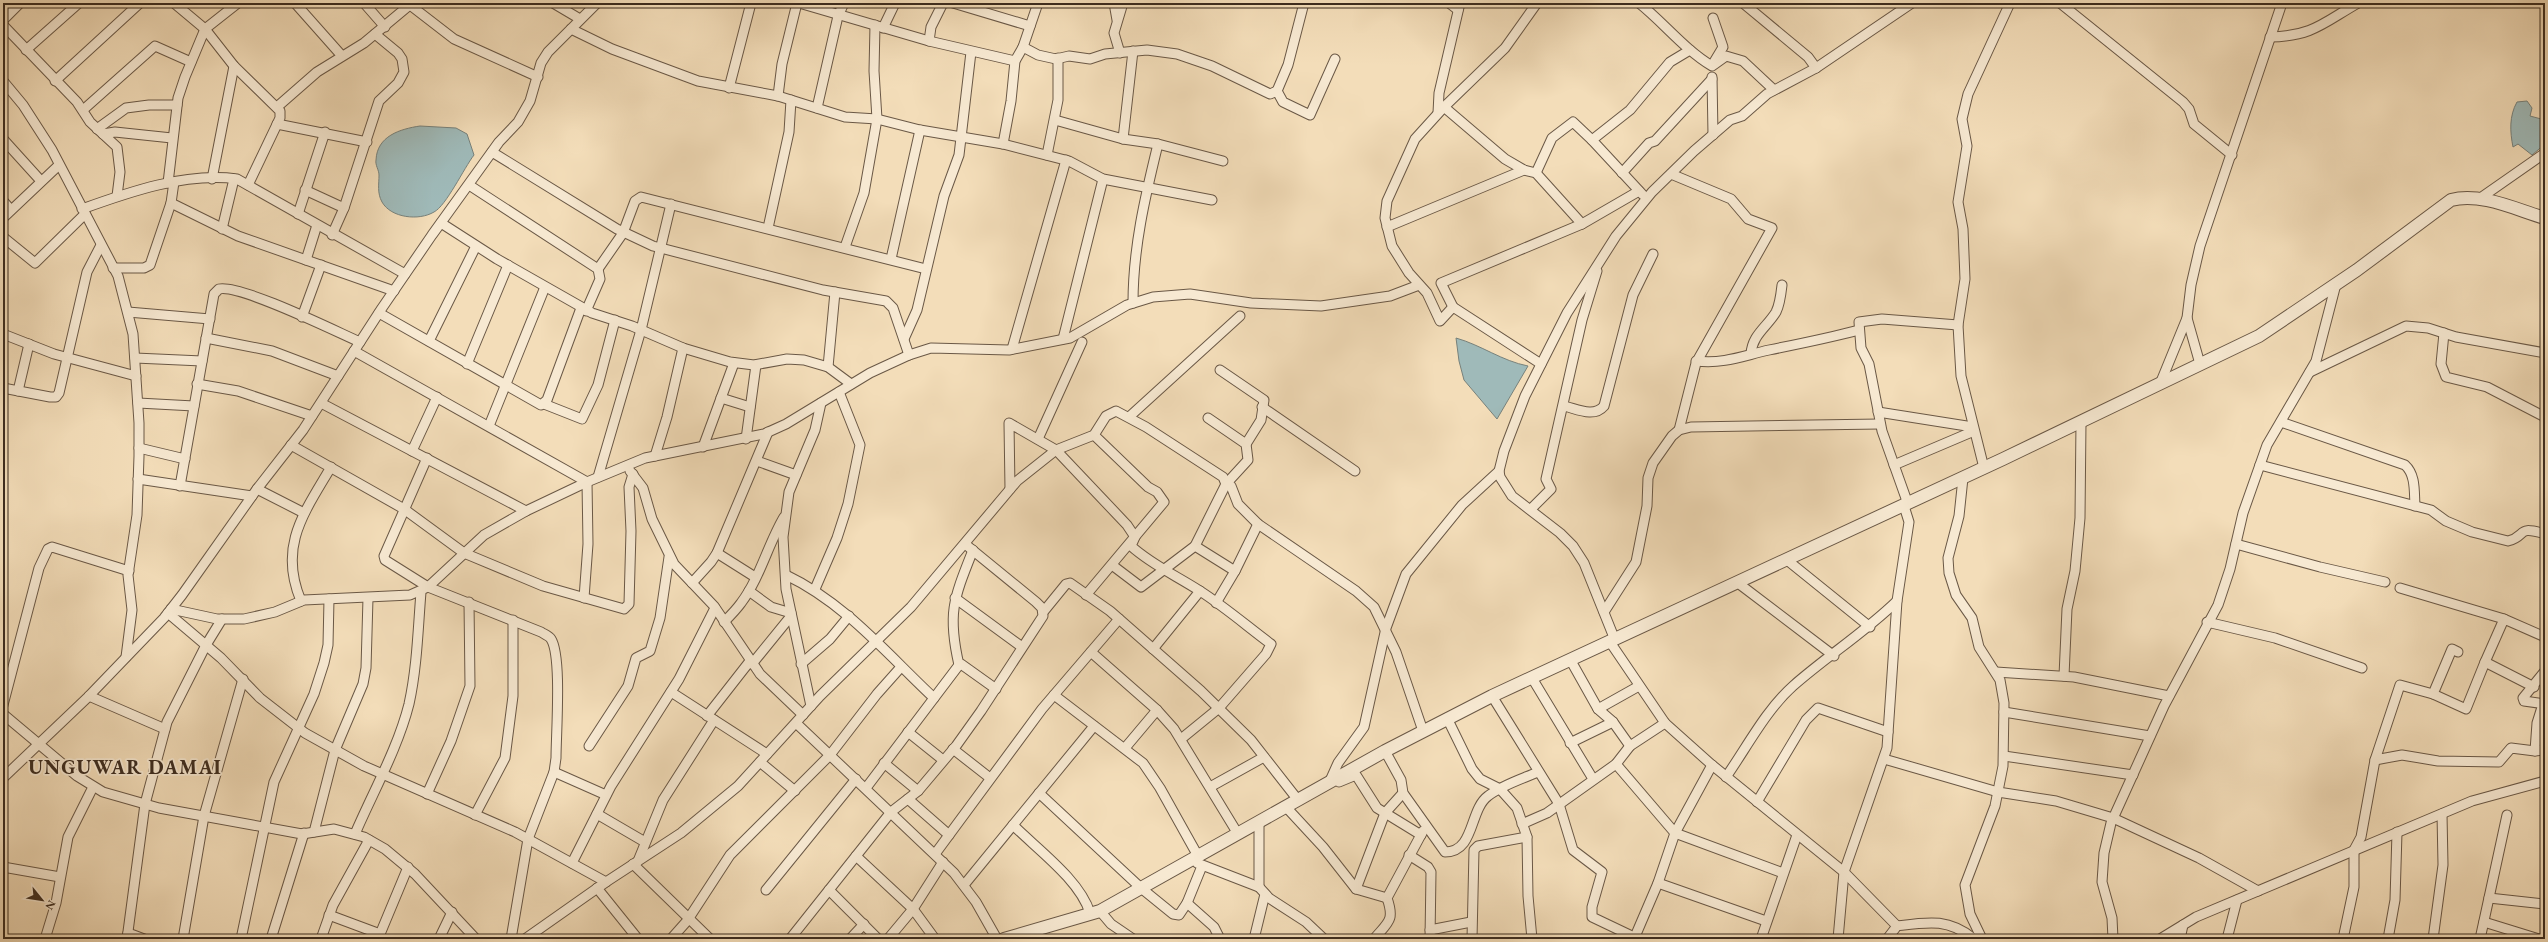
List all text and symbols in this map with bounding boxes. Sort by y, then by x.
district label: UNGUWAR DAMAI [28,754,222,780]
north arrow [22,880,62,920]
text: N [42,898,59,912]

